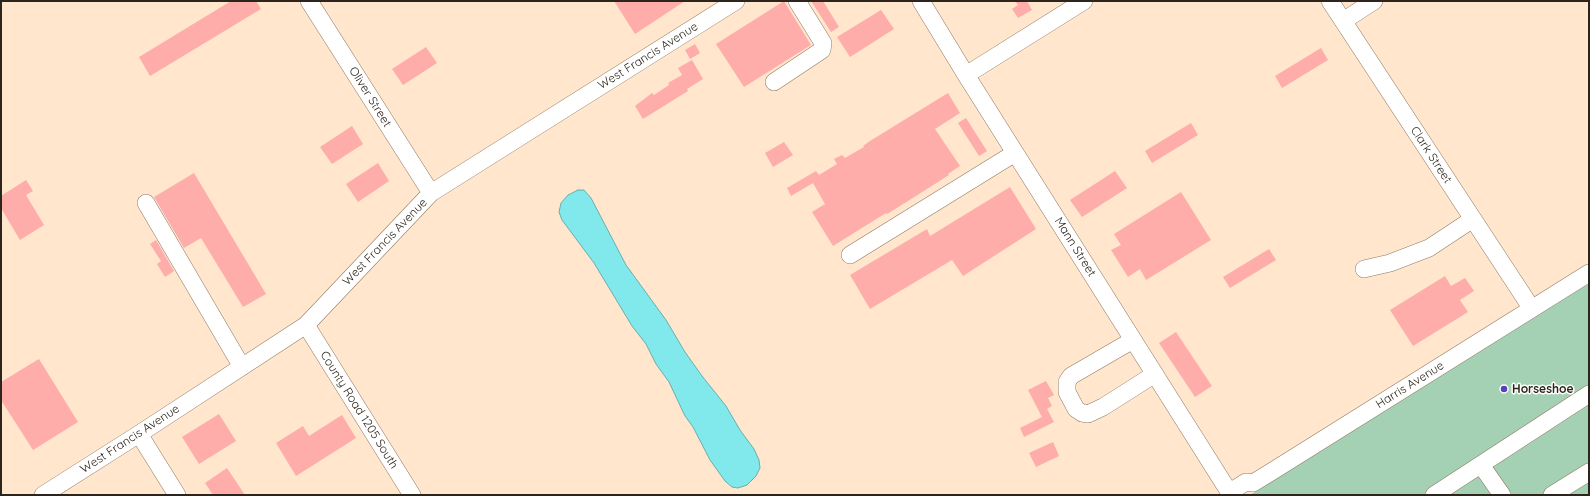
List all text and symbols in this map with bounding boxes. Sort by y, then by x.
street label: West Francis Avenue [595,19,701,93]
street label: Oliver Street [346,64,394,130]
street label: Clark Street [1407,124,1455,186]
street label: West Francis Avenue [340,196,430,288]
street label: Mann Street [1051,215,1099,279]
street label: County Road 1205 South [317,349,401,471]
street label: Harris Avenue [1373,358,1447,412]
place label: Horseshoe [1512,382,1574,396]
marker: Horseshoe [1499,384,1509,394]
street label: West Francis Avenue [78,402,182,476]

